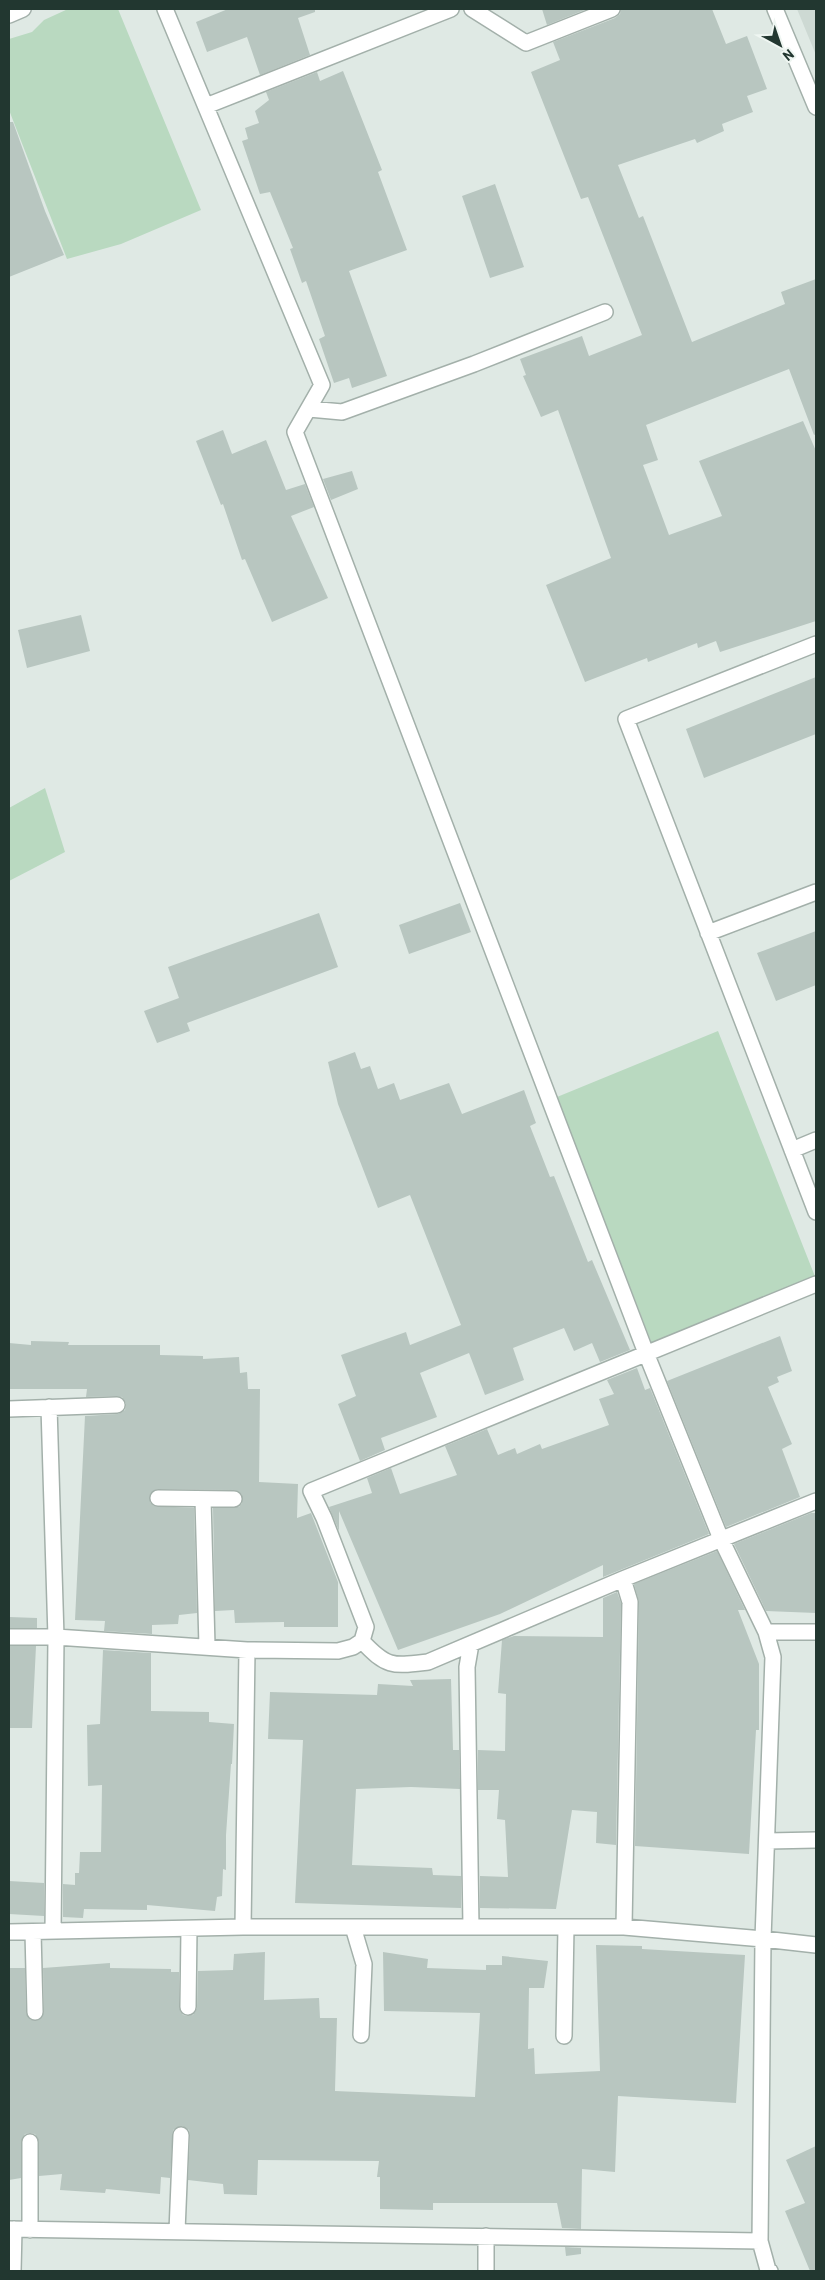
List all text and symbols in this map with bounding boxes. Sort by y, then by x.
north arrow [755,20,805,70]
text: N [780,46,798,65]

